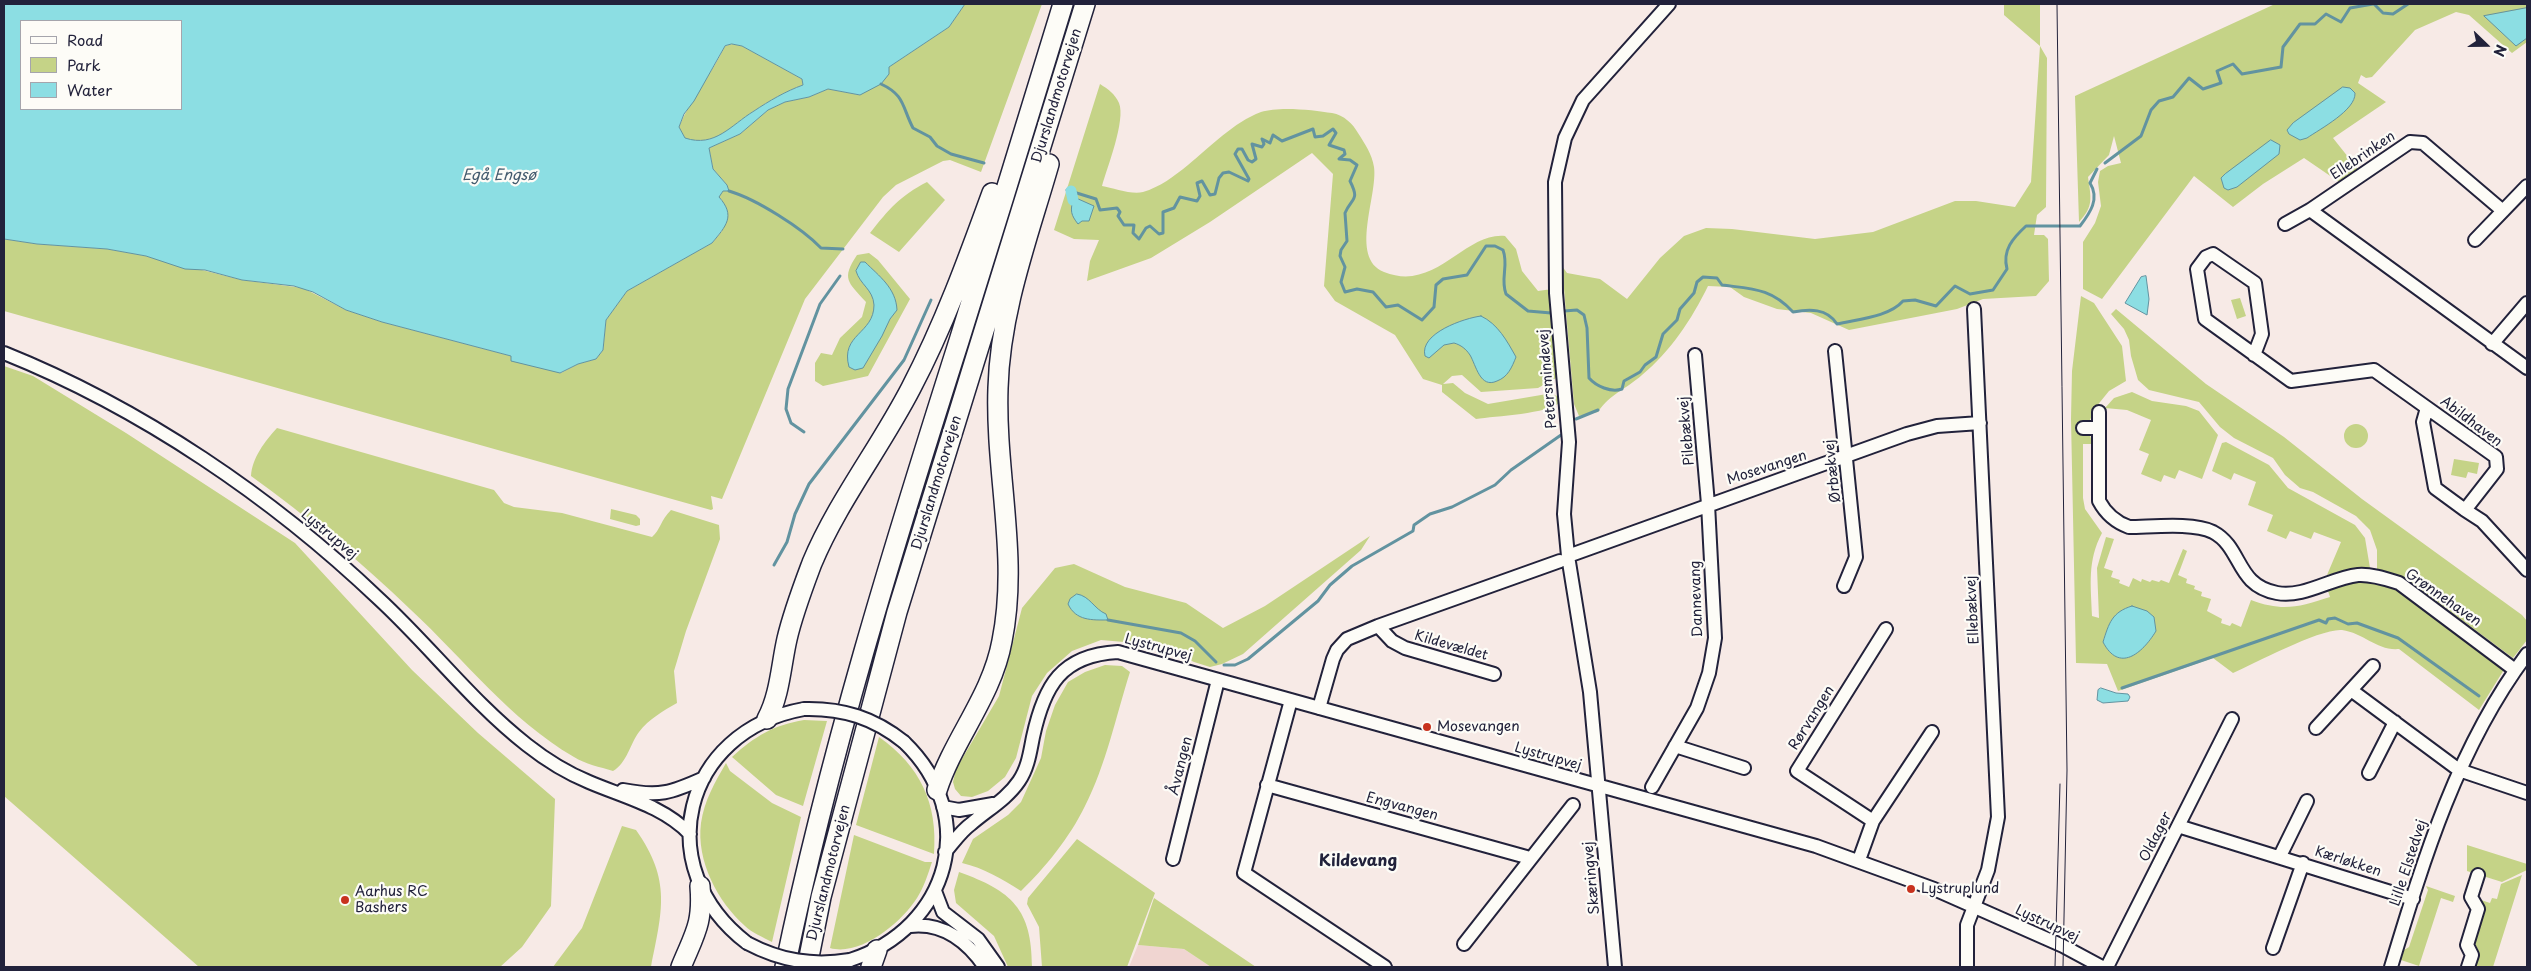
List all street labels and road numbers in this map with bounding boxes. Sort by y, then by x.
street label: Djurslandmotorvejen [1028,27,1086,165]
street label: Ellebrinken [2327,128,2399,184]
street label: Petersmindevej [1535,328,1561,430]
street label: Abildhaven [2437,393,2505,451]
street label: Pilebækvej [1676,396,1698,466]
street label: Djurslandmotorvejen [908,414,966,552]
street label: Ørbækvej [1821,439,1845,503]
street label: Mosevangen [1725,447,1809,489]
street label: Lystrupvej [297,506,361,564]
street label: Dannevang [1687,560,1707,638]
street label: Grønnehaven [2402,566,2484,630]
street label: Ellebækvej [1963,575,1983,645]
street label: Kildevældet [1412,627,1490,665]
street label: Lystrupvej [1123,631,1193,665]
street label: Rørvangen [1786,683,1838,753]
street label: Åvangen [1166,735,1196,797]
street label: Lystrupvej [1513,739,1583,775]
street label: Engvangen [1364,789,1440,825]
street label: Djurslandmotorvejen [804,803,854,943]
street label: Oldager [2136,809,2176,865]
street label: Lille Elstedvej [2387,818,2431,908]
street label: Skæringvej [1580,841,1604,915]
street label: Kærløkken [2313,843,2383,881]
street label: Lystrupvej [2012,902,2082,946]

